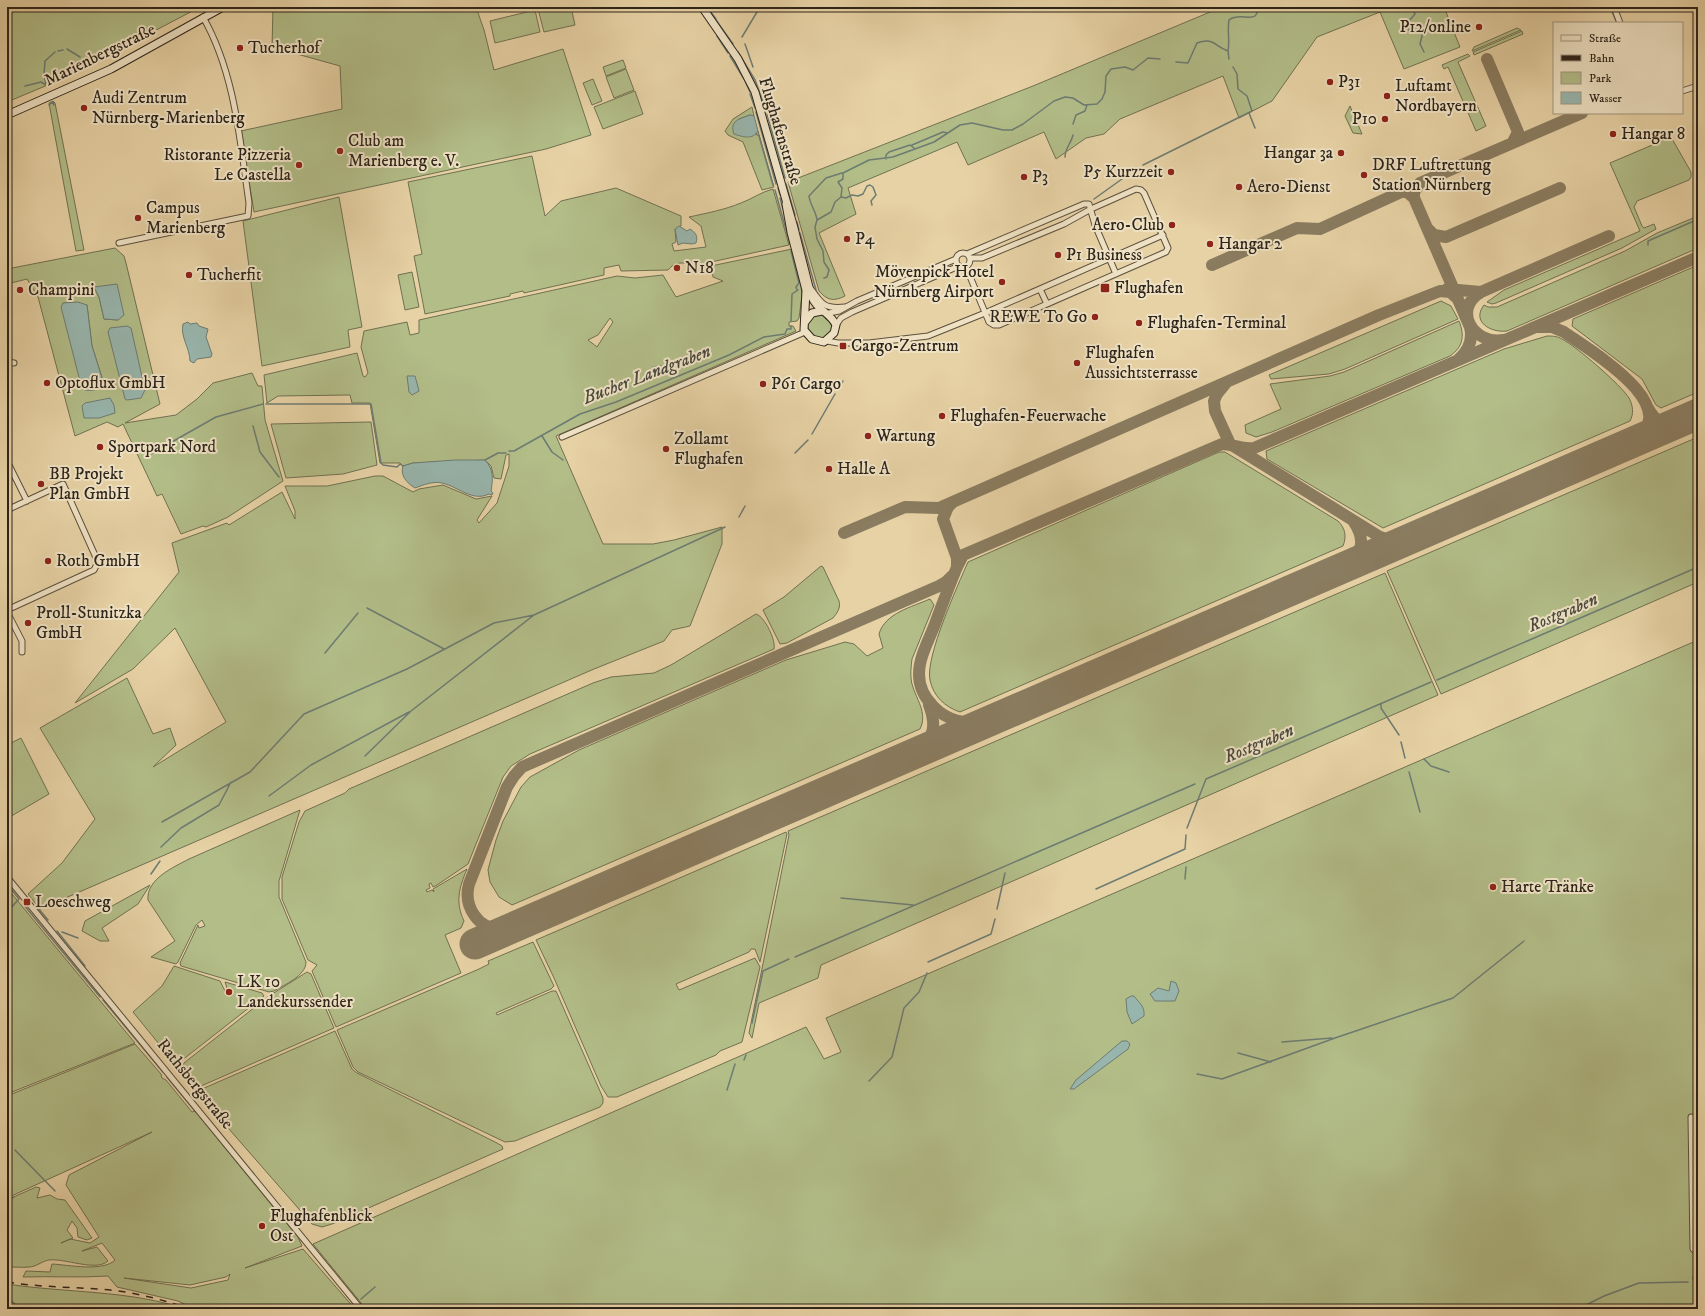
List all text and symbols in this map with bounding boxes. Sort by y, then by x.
place label: P12/online [1399,16,1471,38]
street label: Marienbergstraße [41,19,159,91]
marker: P12/online [1474,22,1484,32]
legend [1553,22,1683,114]
text: Straße [1589,31,1621,46]
place label: Tucherhof [248,37,322,59]
marker: Tucherhof [235,43,245,53]
text: Bahn [1589,51,1615,66]
place label: P31 [1338,71,1360,93]
text: Park [1589,71,1611,86]
street label: Flughafenstraße [753,75,807,187]
place label: Luftamt Nordbayern [1395,75,1477,117]
marker: P31 [1325,77,1335,87]
place label: Audi Zentrum Nürnberg-Marienberg [92,87,245,129]
marker: Luftamt Nordbayern [1382,91,1392,101]
text: Wasser [1588,91,1622,106]
marker: Audi Zentrum Nürnberg-Marienberg [79,103,89,113]
place label: P10 [1352,108,1377,130]
marker: P10 [1380,114,1390,124]
place label: Hangar 8 [1621,123,1685,145]
marker: Hangar 8 [1608,129,1618,139]
place label: Club am Marienberg e. V. [348,130,459,172]
place label: Hangar 3a [1264,142,1334,164]
place label: Ristorante Pizzeria Le Castella [164,144,292,186]
marker: Club am Marienberg e. V. [335,146,345,156]
marker: Hangar 3a [1336,148,1346,158]
place label: DRF Luftrettung Station Nürnberg [1372,154,1492,196]
marker: Ristorante Pizzeria Le Castella [294,160,304,170]
place label: P5 Kurzzeit [1083,161,1164,183]
place label: P3 [1032,166,1048,188]
marker: P5 Kurzzeit [1166,167,1176,177]
marker: DRF Luftrettung Station Nürnberg [1359,170,1369,180]
marker: P3 [1019,172,1029,182]
place label: Aero-Dienst [1247,176,1331,198]
marker: Aero-Dienst [1234,182,1244,192]
place label: Campus Marienberg [146,197,226,239]
marker: Campus Marienberg [133,213,143,223]
place label: Aero-Club [1092,214,1164,236]
marker: Aero-Club [1167,220,1177,230]
place label: P4 [855,228,876,250]
place label: Hangar 2 [1218,233,1283,255]
marker: P4 [842,234,852,244]
marker: Hangar 2 [1205,239,1215,249]
place label: P1 Business [1066,244,1142,266]
marker: P1 Business [1053,250,1063,260]
place label: N18 [685,257,714,279]
place label: Mövenpick Hotel Nürnberg Airport [874,261,995,303]
marker: N18 [672,263,682,273]
place label: Tucherfit [197,264,262,286]
marker: Tucherfit [184,270,194,280]
marker: Mövenpick Hotel Nürnberg Airport [997,277,1007,287]
place label: Flughafen [1114,277,1183,299]
place label: Champini [28,279,94,301]
marker: Flughafen [1099,282,1111,294]
marker: Champini [15,285,25,295]
place label: REWE To Go [989,306,1087,328]
marker: REWE To Go [1090,312,1100,322]
place label: Flughafen-Terminal [1147,312,1286,334]
marker: Flughafen-Terminal [1134,318,1144,328]
place label: Cargo-Zentrum [851,335,959,357]
water label: Bucher Landgraben [579,341,714,410]
marker: Cargo-Zentrum [838,341,848,351]
place label: Flughafen Aussichtsterrasse [1085,342,1198,384]
marker: Flughafen Aussichtsterrasse [1072,358,1082,368]
place label: Optoflux GmbH [55,372,166,394]
place label: P61 Cargo [771,373,841,395]
marker: Optoflux GmbH [42,378,52,388]
marker: P61 Cargo [758,379,768,389]
place label: Flughafen-Feuerwache [950,405,1106,427]
marker: Flughafen-Feuerwache [937,411,947,421]
place label: Wartung [875,425,936,447]
place label: Zollamt Flughafen [674,428,743,470]
marker: Wartung [863,431,873,441]
place label: Sportpark Nord [108,436,217,458]
marker: Sportpark Nord [95,442,105,452]
marker: Zollamt Flughafen [661,444,671,454]
place label: Halle A [837,458,890,480]
place label: BB Projekt Plan GmbH [49,463,130,505]
marker: Halle A [824,464,834,474]
marker: BB Projekt Plan GmbH [36,479,46,489]
place label: Roth GmbH [56,550,140,572]
marker: Roth GmbH [43,556,53,566]
water label: Rostgraben [1524,588,1601,638]
place label: Proll-Stunitzka GmbH [36,602,143,644]
marker: Proll-Stunitzka GmbH [23,618,33,628]
water label: Rostgraben [1220,719,1297,769]
place label: Harte Tränke [1501,876,1594,898]
marker: Harte Tränke [1488,882,1498,892]
place label: Loeschweg [35,891,111,913]
marker: Loeschweg [22,897,32,907]
place label: LK 10 Landekurssender [237,971,353,1013]
marker: LK 10 Landekurssender [224,987,234,997]
street label: Rathsbergstraße [152,1034,238,1134]
place label: Flughafenblick Ost [270,1205,373,1247]
marker: Flughafenblick Ost [257,1221,267,1231]

